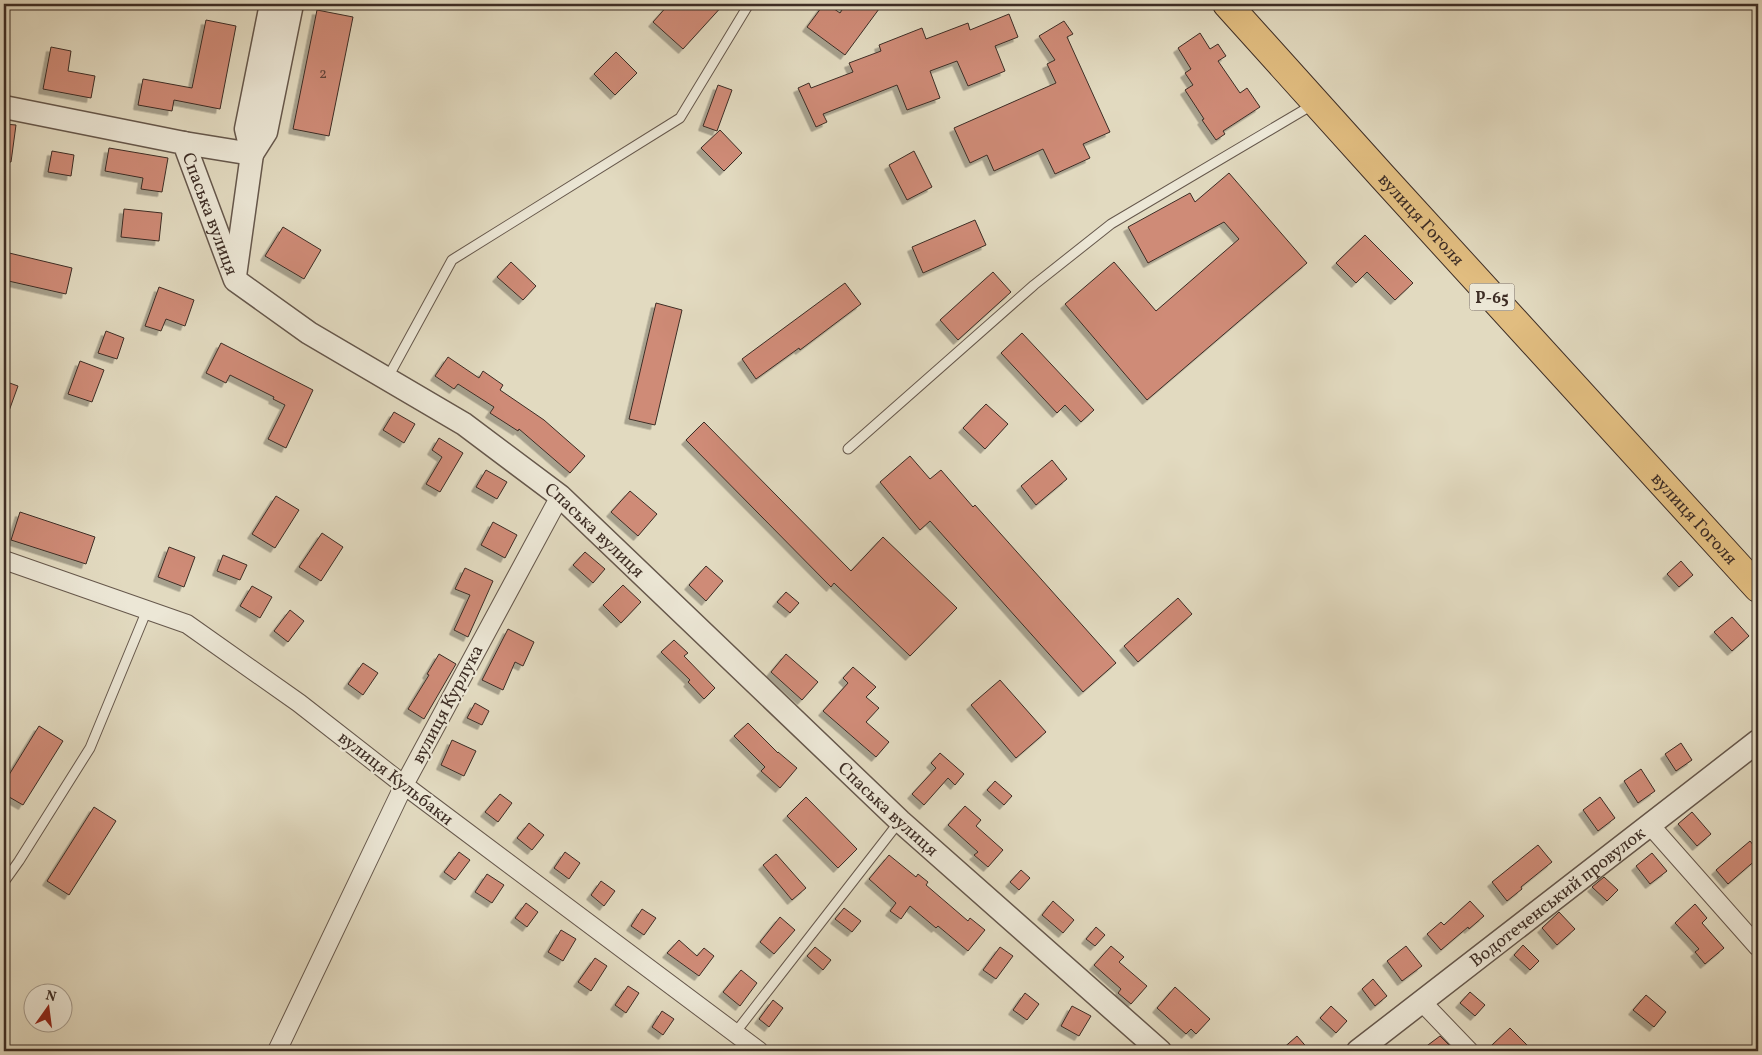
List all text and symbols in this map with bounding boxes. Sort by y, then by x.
house number: 2 [319,64,327,85]
street label: Спаська вулиця [175,149,243,279]
street label: вулиця Гоголя [1371,168,1469,272]
road number: Р-65 [1470,284,1514,310]
street label: вулиця Гоголя [1644,468,1742,571]
street label: Спаська вулиця [539,478,649,584]
street label: вулиця Курлука [406,641,490,769]
street label: вулиця Кульбаки [332,726,458,832]
street label: Спаська вулиця [831,757,943,863]
street label: Водотеченський провулок [1465,821,1652,974]
north arrow [22,982,72,1032]
text: N [44,986,58,1007]

